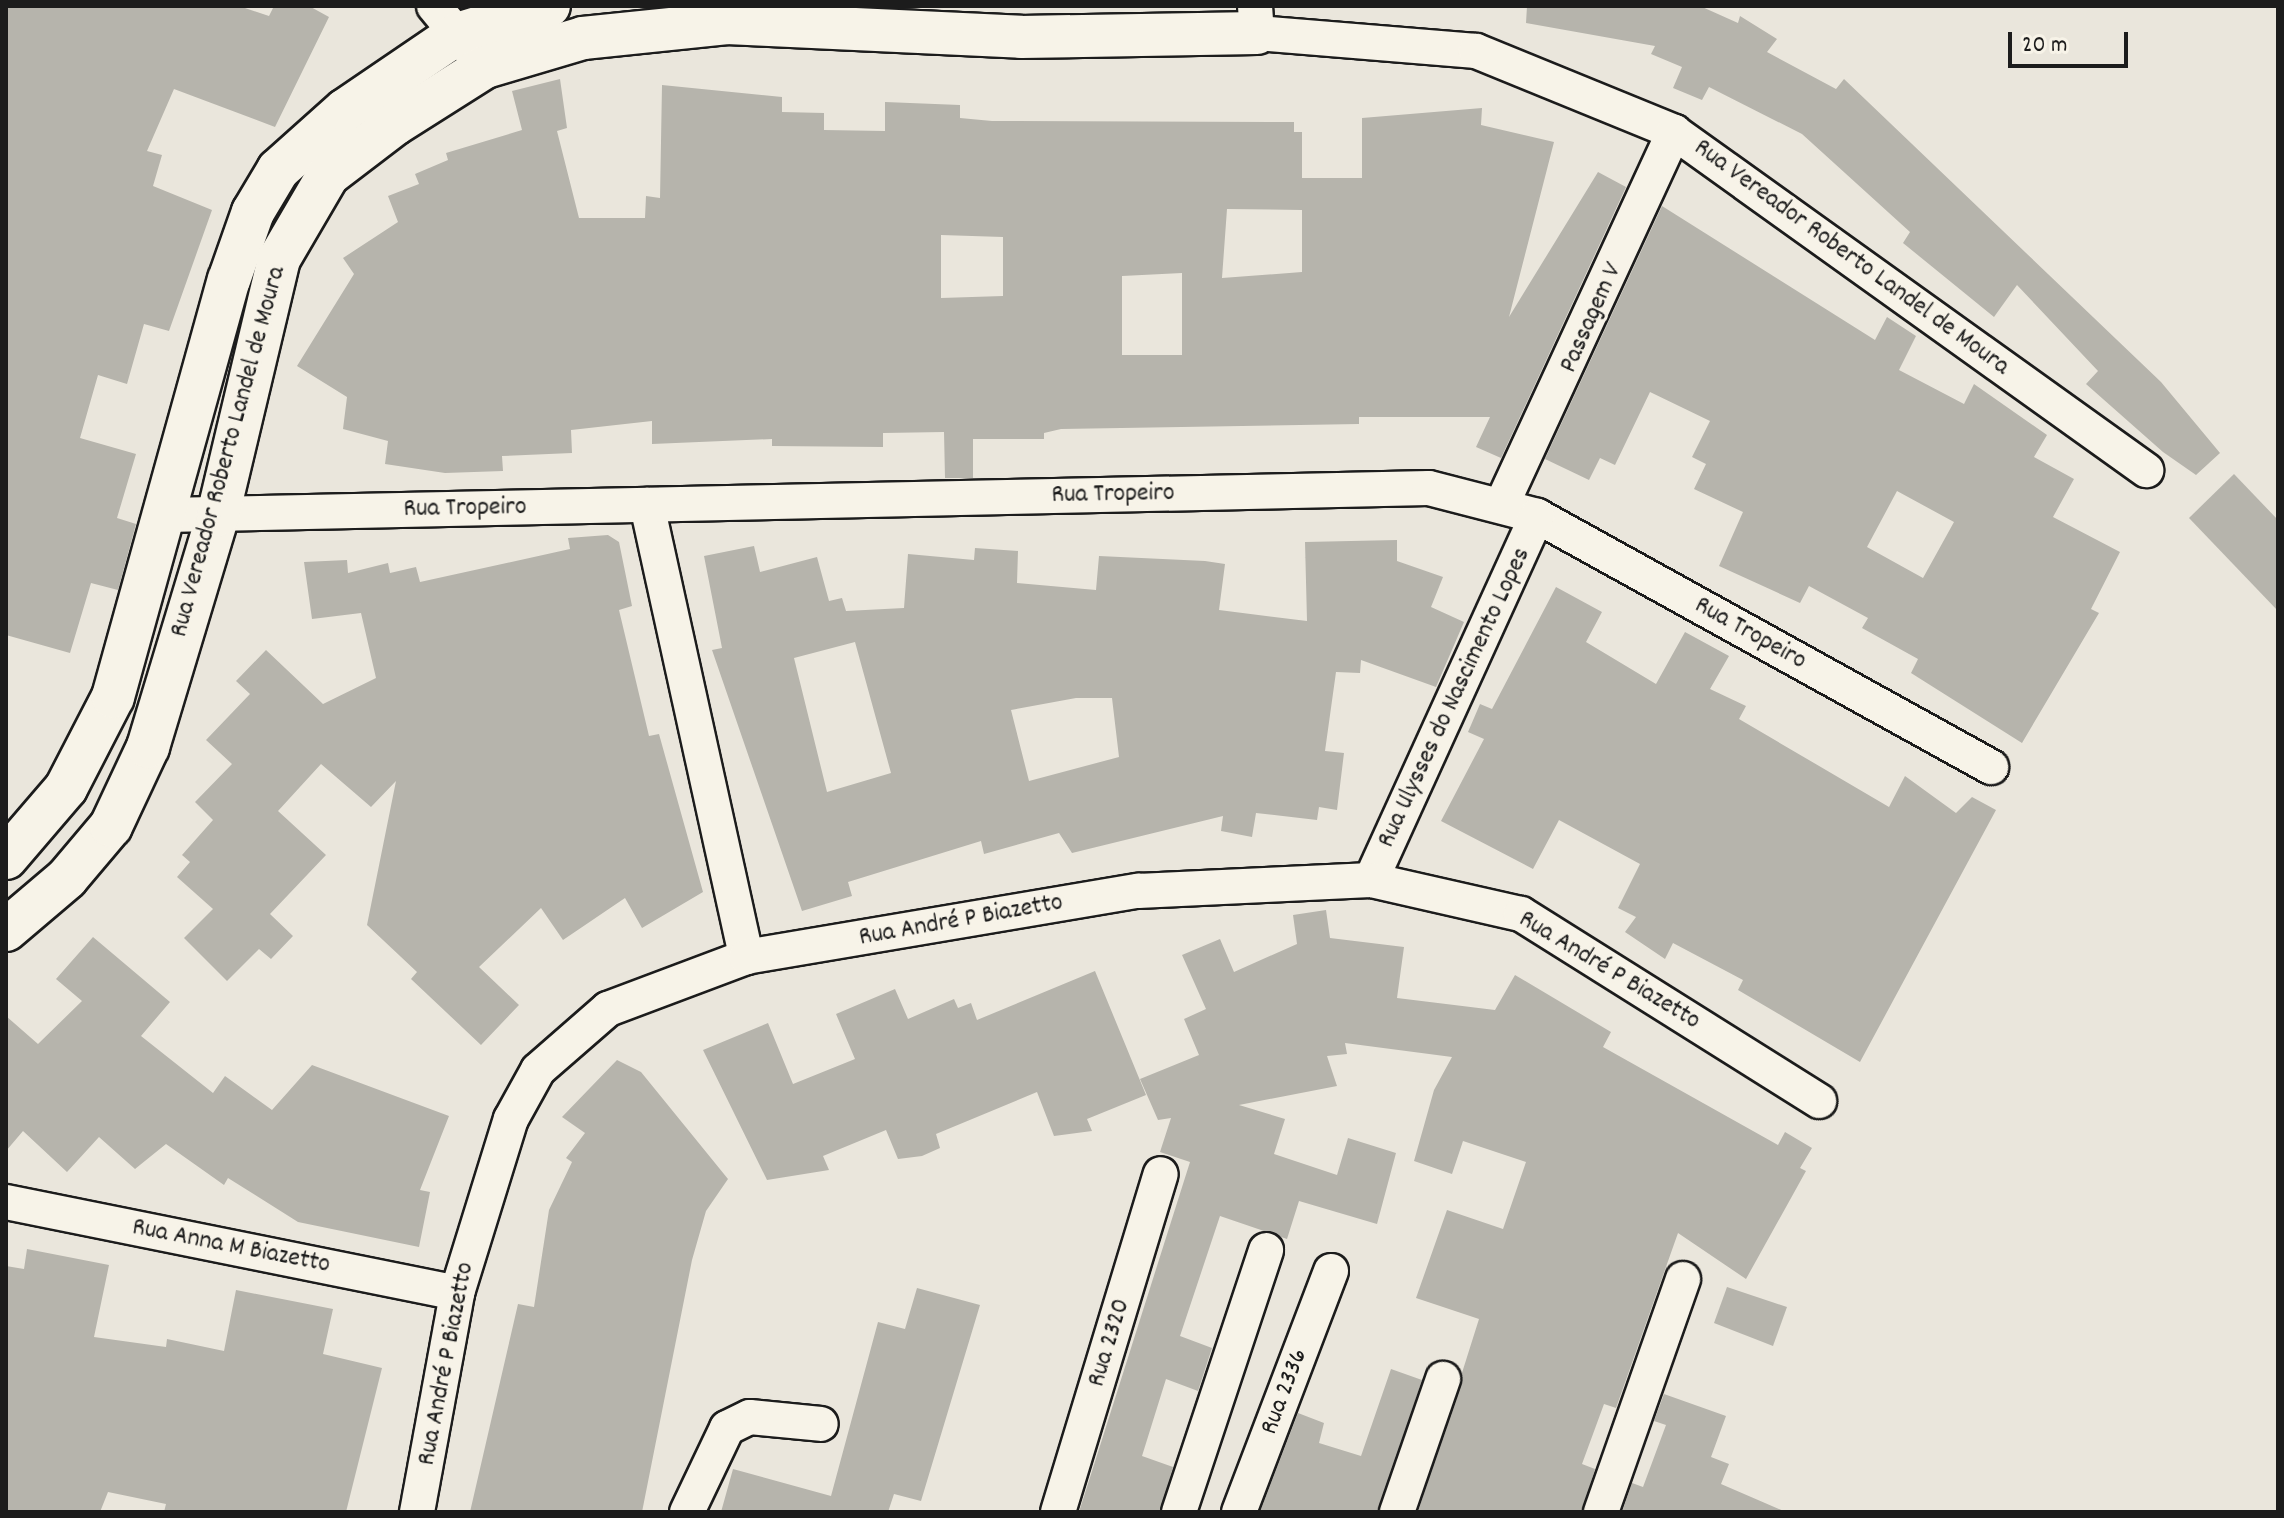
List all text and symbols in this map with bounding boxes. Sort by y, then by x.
scale bar [2012,16,2132,66]
text: 20 m [2022,29,2068,63]
street label: Rua Vereador Roberto Landel de Moura [1687,133,2015,383]
street label: Passagem V [1554,258,1630,378]
street label: Rua Vereador Roberto Landel de Moura [164,263,294,641]
street label: Rua Tropeiro [1051,478,1175,512]
street label: Rua Tropeiro [403,492,527,526]
street label: Rua Ulysses do Nascimento Lopes [1372,543,1538,853]
street label: Rua Tropeiro [1689,591,1811,677]
street label: Rua André P Biazetto [857,888,1065,954]
street label: Rua André P Biazetto [1513,904,1705,1038]
street label: Rua Anna M Biazetto [129,1213,333,1281]
street label: Rua André P Biazetto [412,1260,482,1468]
street label: Rua 2320 [1082,1295,1138,1391]
street label: Rua 2336 [1254,1345,1316,1439]

